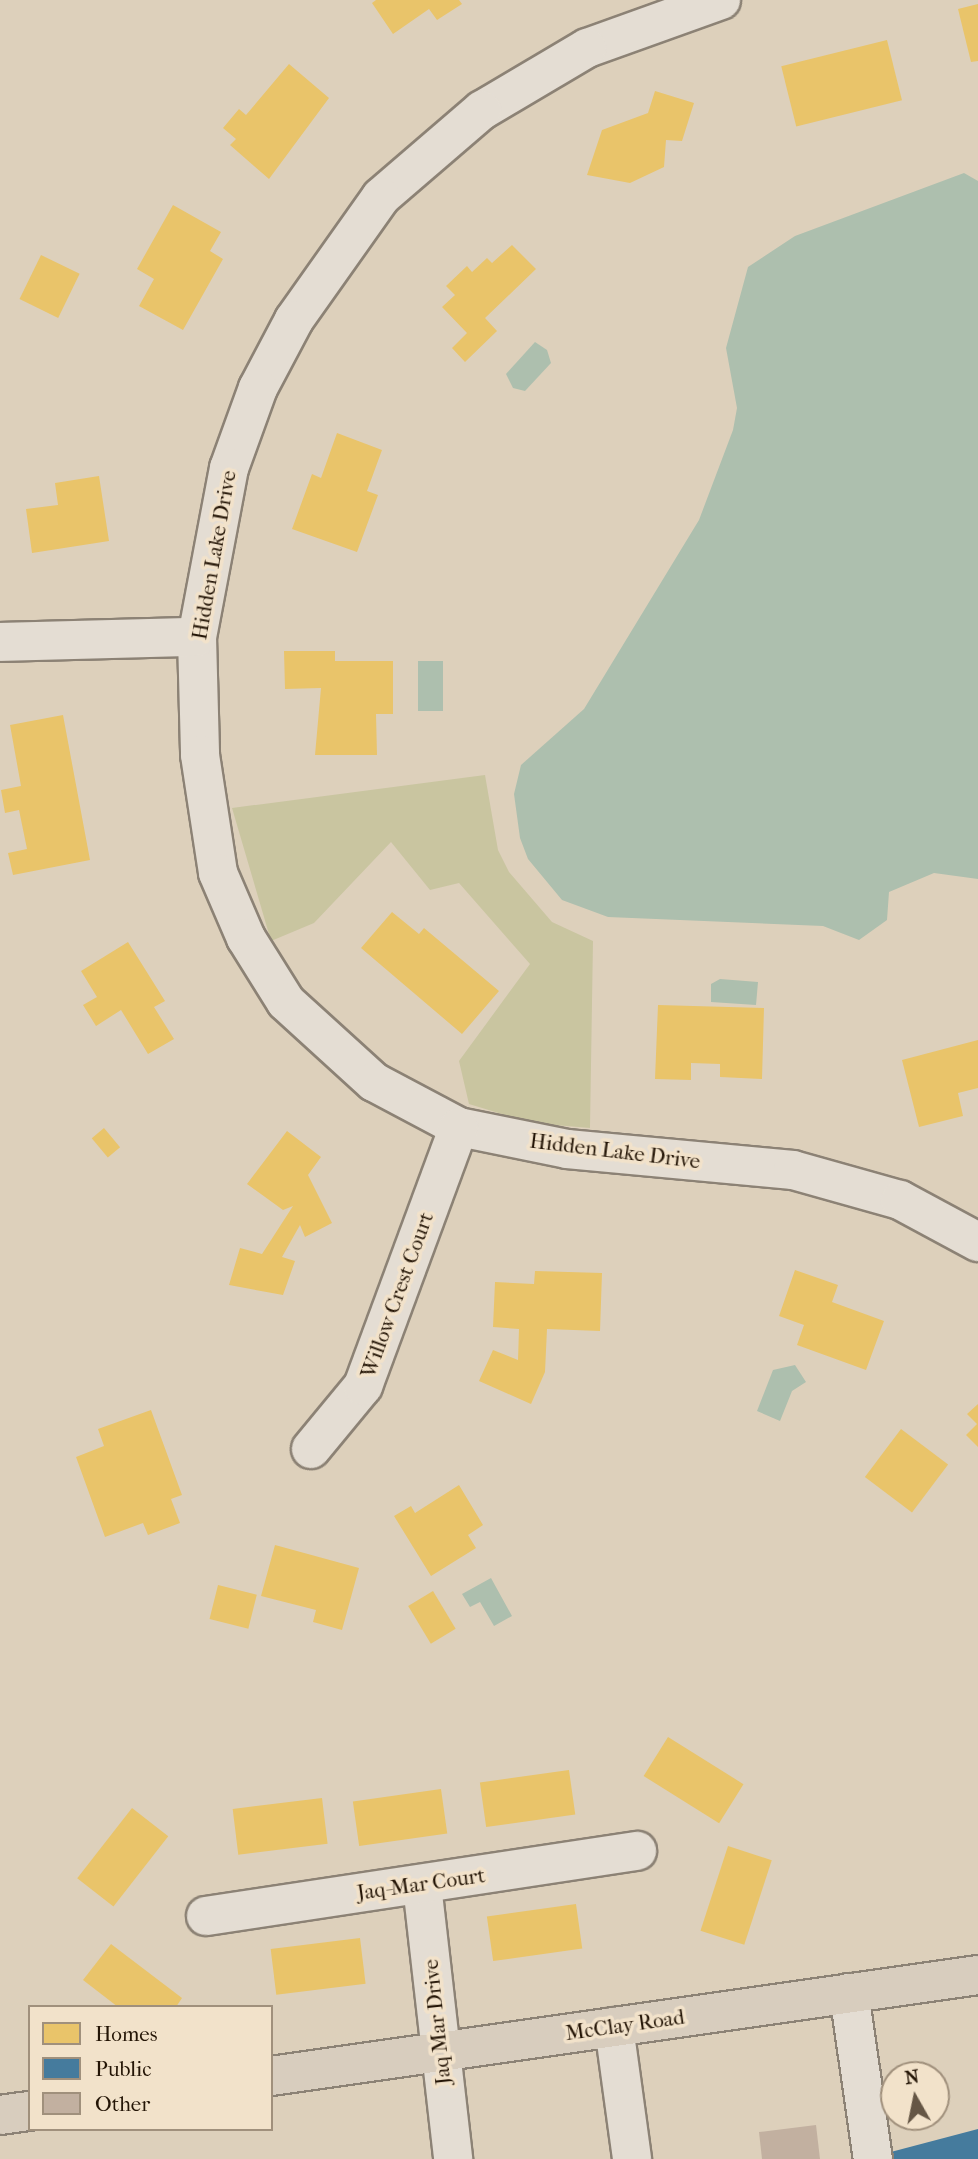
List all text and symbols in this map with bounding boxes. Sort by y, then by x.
street label: Hidden Lake Drive [187,468,241,642]
street label: Hidden Lake Drive [528,1128,702,1174]
street label: Willow Crest Court [355,1209,439,1381]
street label: Jaq-Mar Court [355,1863,487,1905]
street label: Jaq Mar Drive [418,1958,456,2086]
street label: McClay Road [564,2004,686,2046]
legend [28,2005,273,2131]
text: Homes [95,2022,157,2046]
text: Public [95,2057,151,2081]
north arrow [880,2061,950,2131]
text: N [903,2065,921,2089]
text: Other [95,2092,150,2116]

